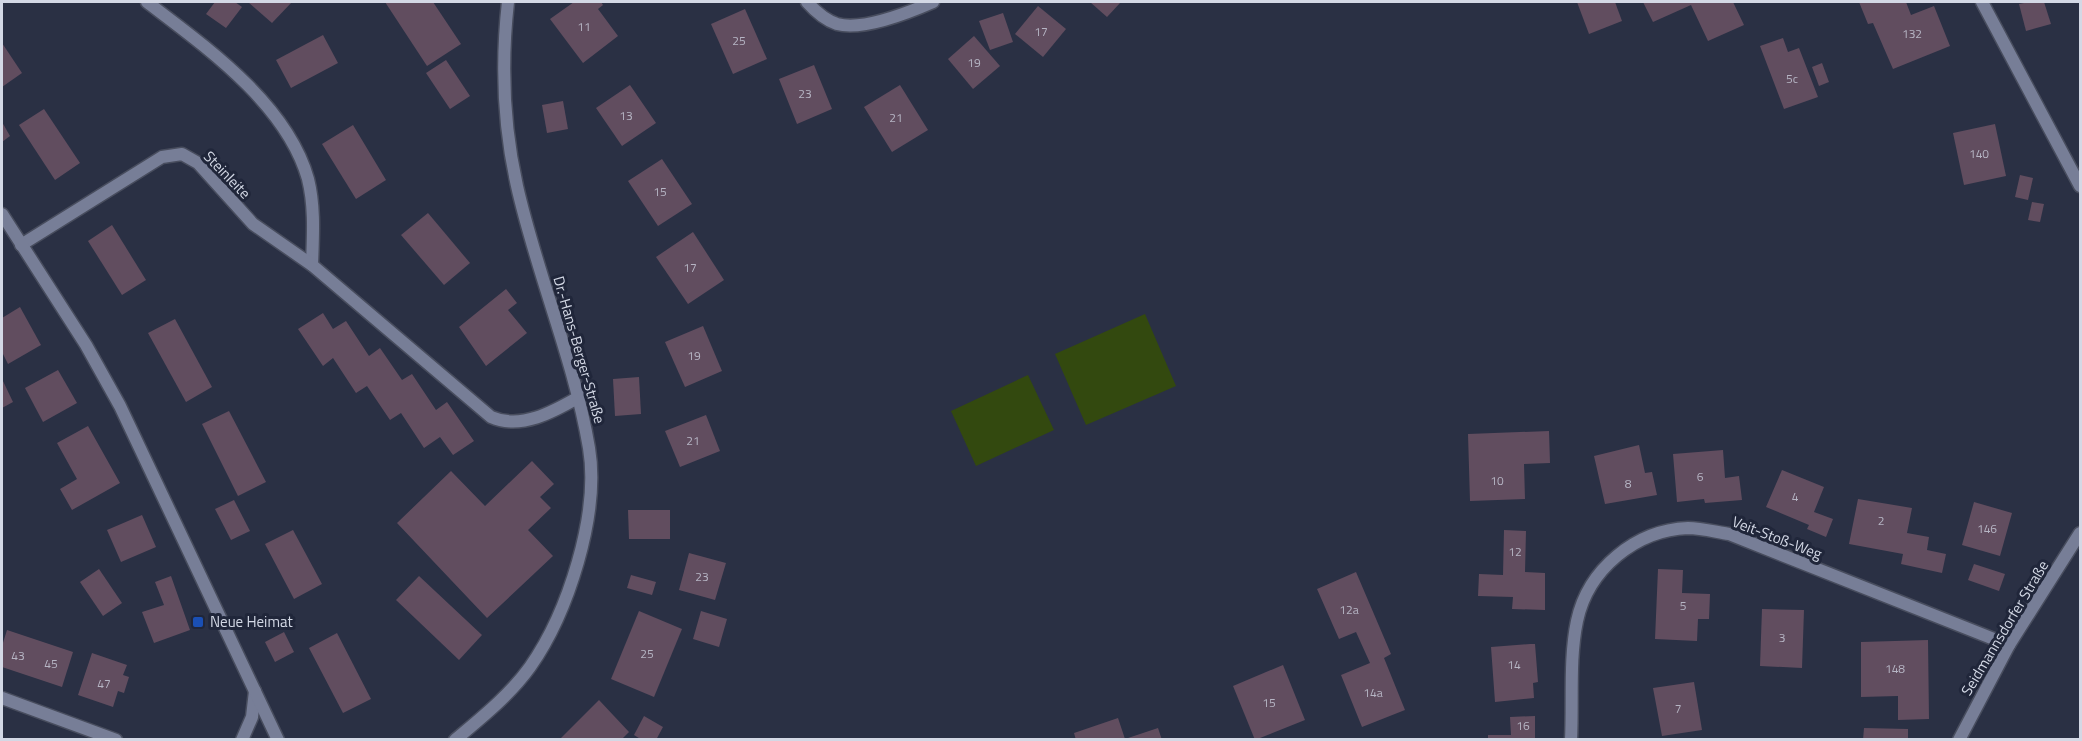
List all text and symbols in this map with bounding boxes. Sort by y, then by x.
house number: 11 [577,17,591,36]
house number: 17 [1034,22,1048,41]
house number: 132 [1902,24,1922,43]
house number: 25 [732,31,746,50]
house number: 19 [967,53,981,72]
house number: 5c [1786,69,1798,88]
house number: 23 [798,84,812,103]
house number: 13 [619,106,633,125]
house number: 21 [889,108,903,127]
house number: 140 [1969,144,1989,163]
street label: Steinleite [198,145,256,204]
house number: 15 [653,182,667,201]
house number: 17 [683,258,697,277]
street label: Dr.-Hans-Berger-Straße [547,273,612,426]
house number: 19 [687,346,701,365]
house number: 21 [686,431,700,450]
house number: 6 [1697,467,1704,486]
house number: 10 [1490,471,1504,490]
house number: 8 [1625,474,1632,493]
house number: 4 [1792,487,1799,506]
street label: Veit-Stoß-Weg [1729,510,1826,565]
house number: 2 [1878,511,1884,530]
house number: 146 [1977,519,1997,538]
house number: 12 [1508,542,1522,561]
street label: Seidmannsdorfer Straße [1955,556,2054,700]
house number: 23 [695,567,709,586]
house number: 5 [1680,596,1687,615]
house number: 12a [1339,600,1359,619]
place label: Neue Heimat [210,610,293,633]
marker: Neue Heimat [191,615,205,629]
house number: 3 [1779,628,1785,647]
house number: 25 [640,644,654,663]
house number: 43 [11,646,25,665]
house number: 45 [44,654,58,673]
house number: 14 [1507,655,1521,674]
house number: 148 [1885,659,1905,678]
house number: 47 [97,674,111,693]
house number: 14a [1363,683,1383,702]
house number: 15 [1262,693,1276,712]
house number: 7 [1675,699,1681,718]
house number: 16 [1516,716,1530,735]

